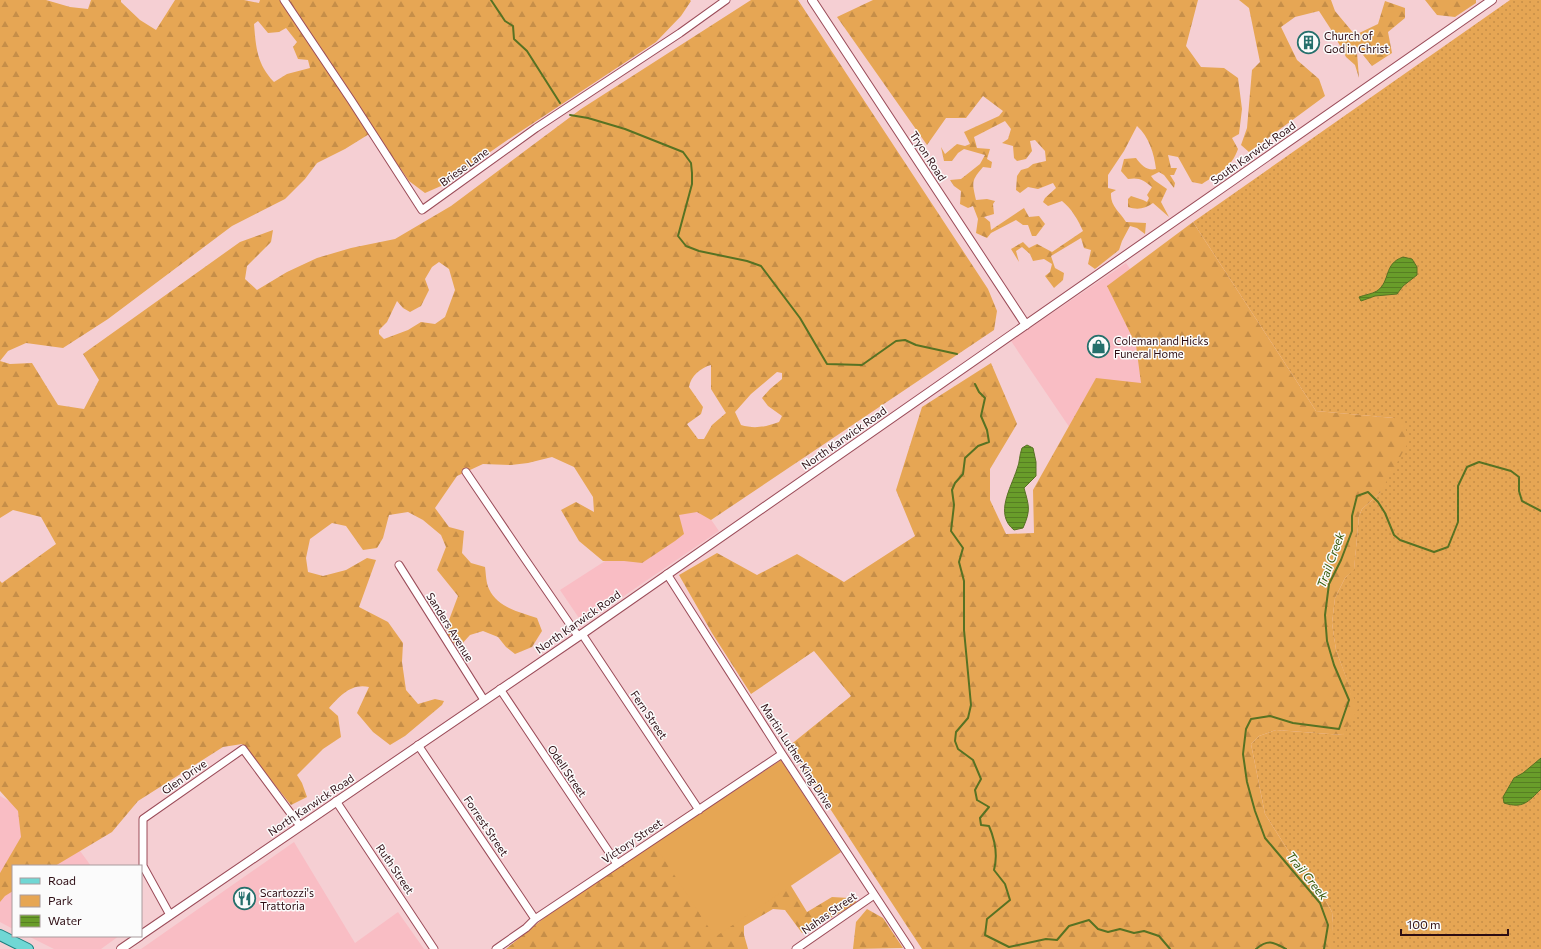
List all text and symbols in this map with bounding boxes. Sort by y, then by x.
building icon: Church of God in Christ [1296,29,1322,55]
place label: Church of God in Christ [1324,29,1389,55]
street label: South Karwick Road [1208,118,1298,187]
street label: Tryon Road [908,128,949,183]
street label: Briese Lane [437,144,491,189]
shop icon: Coleman and Hicks Funeral Home [1086,334,1112,360]
place label: Coleman and Hicks Funeral Home [1114,334,1208,360]
street label: North Karwick Road [799,403,889,472]
water label: Trail Creek [1314,530,1347,589]
street label: North Karwick Road [533,587,623,656]
street label: Sanders Avenue [424,590,477,664]
street label: Fern Street [628,688,671,742]
street label: Martin Luther King Drive [758,701,836,811]
street label: Odell Street [545,742,590,800]
street label: Glen Drive [159,756,209,797]
street label: North Karwick Road [265,771,356,838]
street label: Forrest Street [462,793,512,859]
street label: Victory Street [599,815,665,866]
street label: Ruth Street [374,841,417,897]
water label: Trail Creek [1284,848,1332,903]
legend [12,865,142,937]
text: Road [48,873,76,887]
restaurant icon: Scartozzi's Trattoria [231,886,257,912]
place label: Scartozzi's Trattoria [260,886,314,912]
street label: Nahas Street [799,889,859,936]
text: Park [48,893,74,907]
scale bar [1401,911,1508,937]
text: Water [48,913,82,927]
text: 100 m [1407,917,1441,931]

